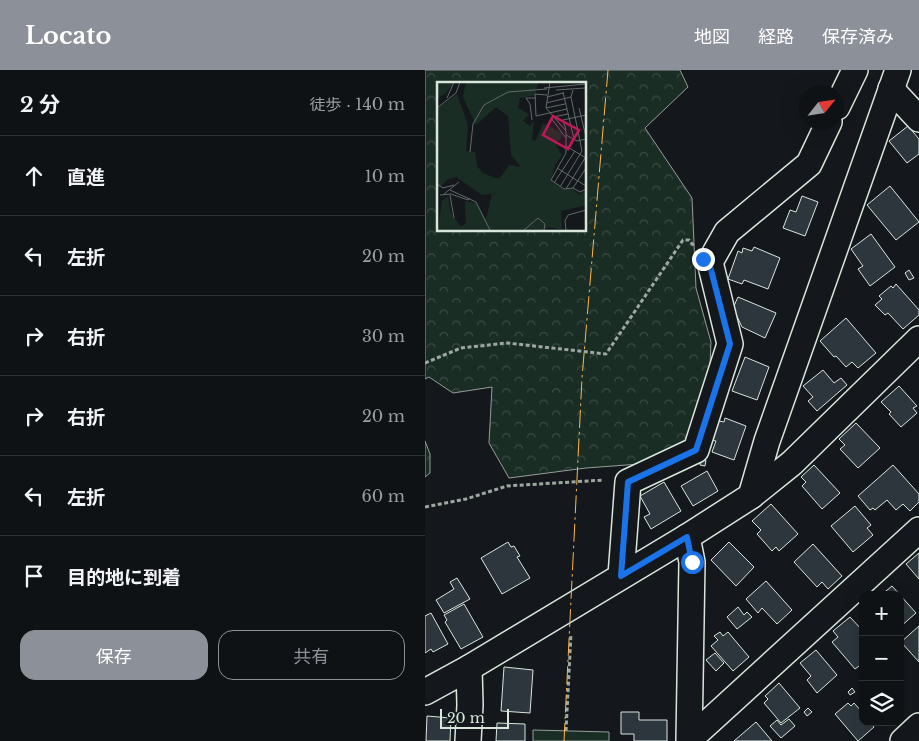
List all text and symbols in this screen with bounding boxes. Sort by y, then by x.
text: Locato [25,21,111,50]
text: 地図 [694,26,730,48]
text: 経路 [758,26,794,48]
text: 保存済み [822,26,894,48]
inset map [437,82,586,231]
north arrow [799,85,844,130]
text: 2 分 [20,92,60,118]
text: 徒歩 · 140 m [310,94,405,114]
icon: ahead [20,162,48,190]
text: 直進 [67,166,105,189]
text: 10 m [365,166,405,186]
icon: left [20,242,48,270]
text: 左折 [67,246,105,269]
text: 20 m [362,246,405,266]
route end [692,248,715,271]
icon: right [20,322,48,350]
text: 右折 [67,326,105,349]
text: 30 m [362,326,405,346]
icon: right [20,402,48,430]
text: 右折 [67,406,105,429]
text: 20 m [362,406,405,426]
icon: left [20,482,48,510]
text: 左折 [67,486,105,509]
text: 60 m [362,486,405,506]
route start [681,551,704,574]
icon: arrive [20,562,48,590]
text: 目的地に到着 [67,566,181,589]
map controls [859,591,904,726]
button: + [859,591,904,636]
button: 保存 [20,630,208,680]
button: 共有 [218,630,405,680]
button: − [859,636,904,681]
button: layers [859,681,904,726]
scale bar [440,706,509,729]
text: 20 m [447,709,485,727]

